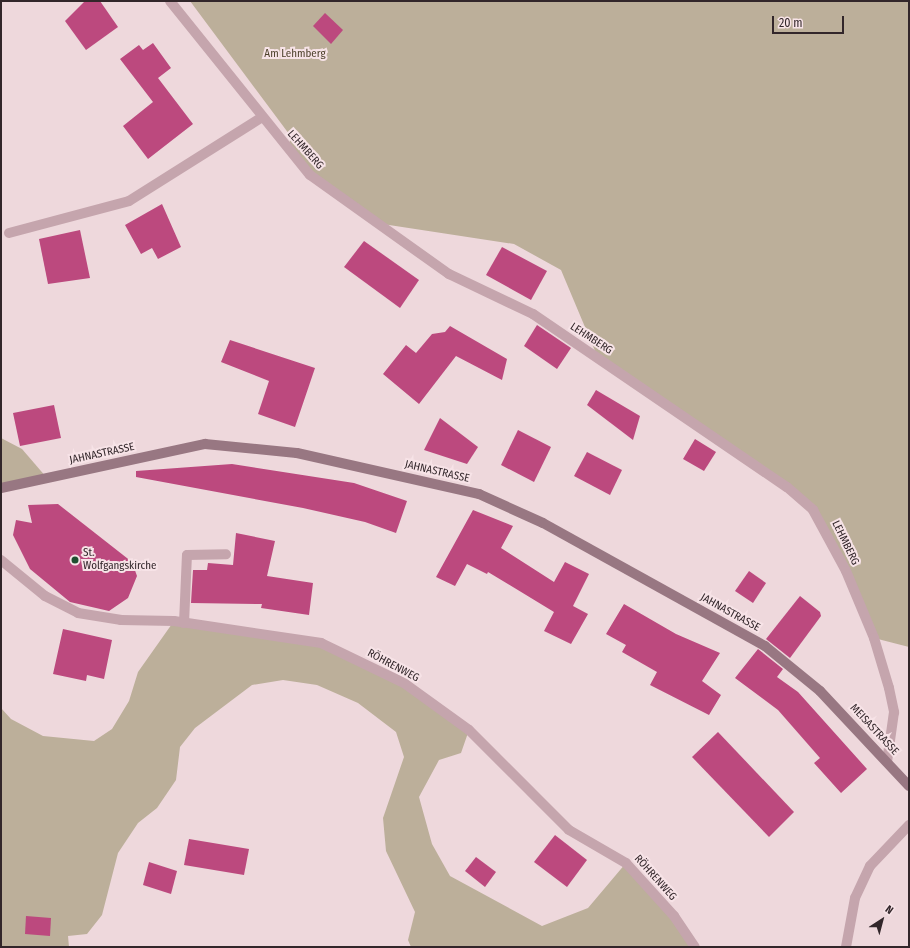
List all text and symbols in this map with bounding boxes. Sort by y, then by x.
scale bar [774,8,846,34]
text: 20 m [779,16,803,30]
park label: Am Lehmberg [264,47,326,61]
street label: LEHMBERG [284,128,326,172]
street label: LEHMBERG [567,320,615,358]
street label: JAHNASTRASSE [68,441,136,467]
street label: JAHNASTRASSE [403,458,471,486]
street label: LEHMBERG [829,519,861,567]
place label: St. Wolfgangskirche [83,547,156,573]
marker: St. Wolfgangskirche [70,555,80,565]
street label: JAHNASTRASSE [698,591,762,635]
street label: RÖHRENWEG [365,647,421,685]
street label: MEISASTRASSE [847,702,901,758]
street label: RÖHRENWEG [631,852,679,904]
north arrow [862,900,902,940]
text: N [883,903,896,917]

